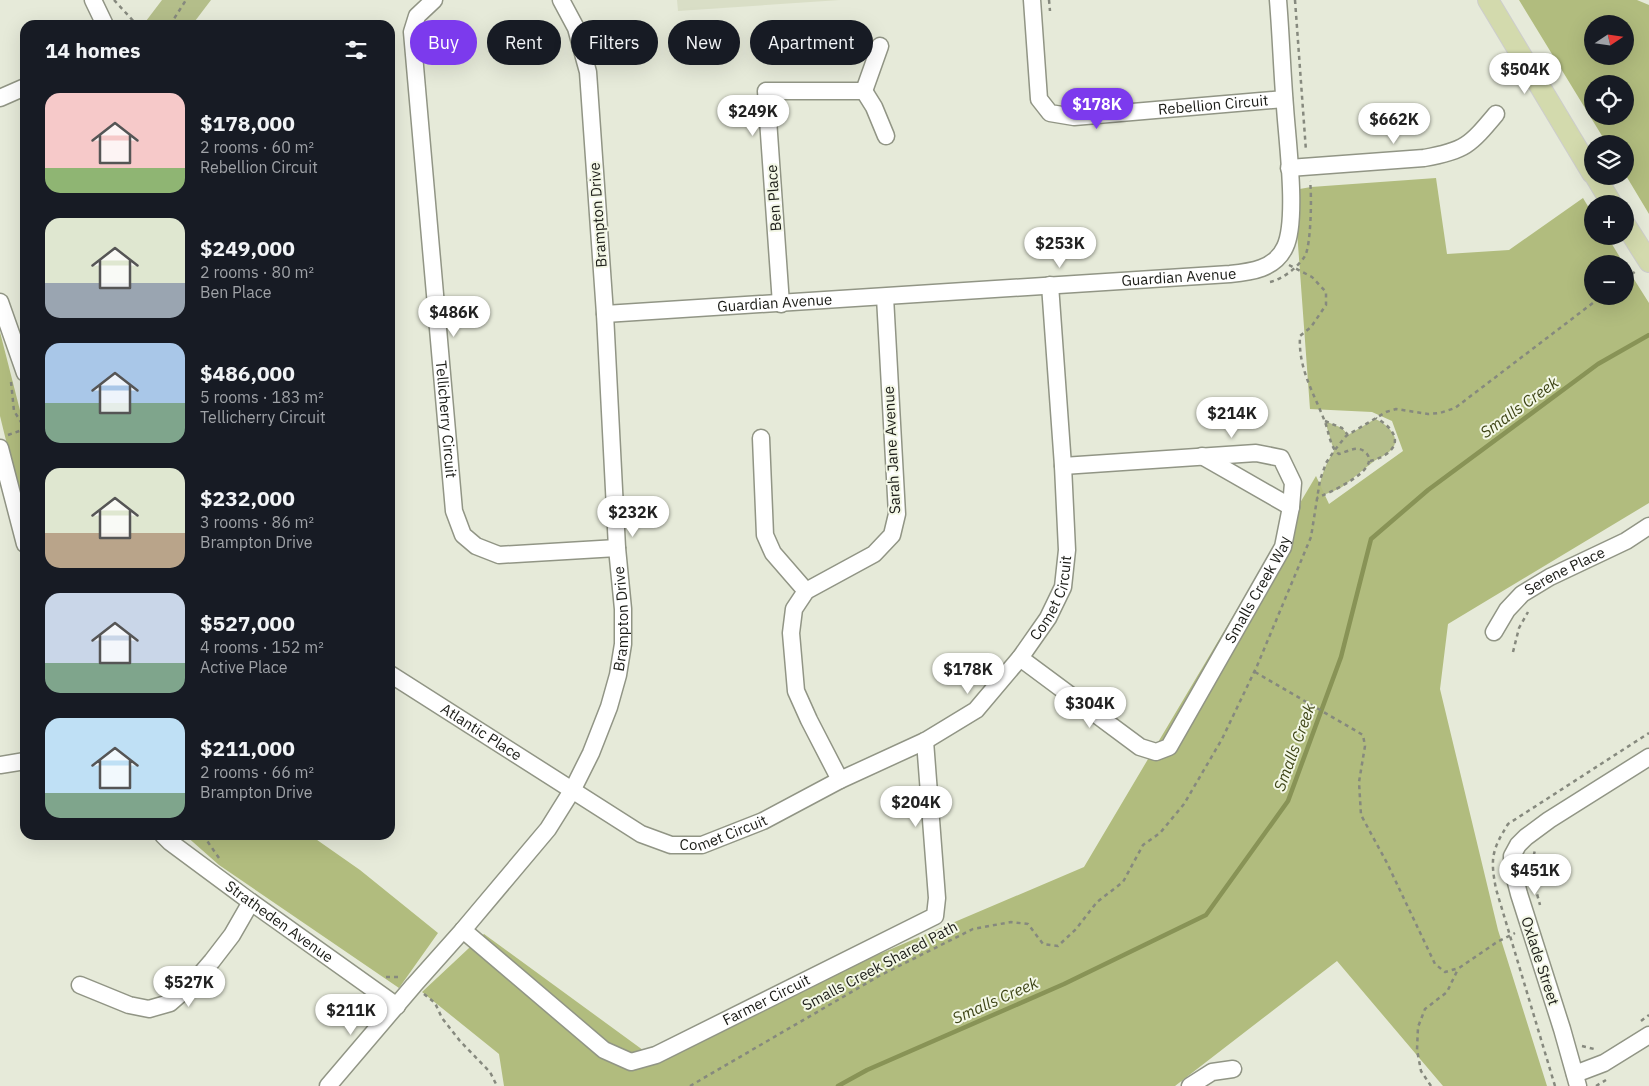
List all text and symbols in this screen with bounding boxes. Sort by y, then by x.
north arrow [1584,15,1634,65]
map controls [1584,15,1634,305]
chip: Buy [410,20,477,65]
chip: Rent [487,20,561,65]
chip: Filters [571,20,658,65]
chip: New [668,20,740,65]
chip: Apartment [750,20,873,65]
text: 14 homes [45,36,141,64]
icon: filters [342,36,370,64]
pin: $504K [1490,52,1560,95]
text: $504K [1500,59,1550,79]
button: locate [1584,75,1634,125]
pin: $178K [1062,88,1132,130]
street label: Rebellion Circuit [1157,90,1269,119]
pin: $249K [718,94,788,137]
text: $178K [1072,94,1122,114]
text: $249K [728,101,778,121]
pin: $662K [1359,102,1429,145]
text: $178,000 [200,109,295,137]
text: $662K [1369,109,1419,129]
icon: home [85,113,145,173]
button: layers [1584,135,1634,185]
text: 2 rooms · 60 m² [200,137,314,157]
text: Rebellion Circuit [200,157,318,177]
street label: Brampton Drive [584,162,611,268]
street label: Ben Place [762,164,785,232]
button: + [1584,195,1634,245]
pin: $253K [1025,226,1095,269]
text: $253K [1035,233,1085,253]
text: $249,000 [200,234,295,262]
icon: home [85,238,145,298]
button: − [1584,255,1634,305]
text: 2 rooms · 80 m² [200,262,314,282]
street label: Guardian Avenue [1121,263,1237,290]
text: Ben Place [200,282,271,302]
street label: Guardian Avenue [717,289,833,316]
pin: $486K [419,296,489,338]
text: $486K [429,302,479,322]
text: $486,000 [200,359,295,387]
street label: Tellicherry Circuit [432,360,461,479]
icon: home [85,363,145,423]
water label: Smalls Creek [1476,372,1563,442]
street label: Sarah Jane Avenue [879,385,904,515]
text: 5 rooms · 183 m² [200,387,324,407]
pin: $214K [1197,396,1267,439]
text: $214K [1207,403,1257,423]
text: Tellicherry Circuit [200,407,326,427]
text: $232,000 [200,484,295,512]
icon: home [85,488,145,548]
pin: $232K [598,496,668,538]
text: $232K [608,502,658,522]
text: 3 rooms · 86 m² [200,512,314,532]
text: Brampton Drive [200,532,312,552]
street label: Smalls Creek Way [1220,534,1294,646]
street label: Serene Place [1521,542,1608,599]
street label: Comet Circuit [1025,554,1075,644]
street label: Brampton Drive [609,565,632,673]
text: $527,000 [200,609,295,637]
icon: home [85,613,145,673]
text: 4 rooms · 152 m² [200,637,324,657]
pin: $178K [933,652,1003,695]
text: Active Place [200,657,288,677]
text: $178K [943,659,993,679]
pin: $304K [1055,686,1125,729]
text: $304K [1065,693,1115,713]
street label: Atlantic Place [437,699,525,765]
water label: Smalls Creek [1269,700,1319,794]
text: $211,000 [200,734,295,762]
icon: home [85,738,145,798]
text: 2 rooms · 66 m² [200,762,314,782]
text: Brampton Drive [200,782,312,802]
pin: $204K [881,786,951,828]
text: $204K [891,792,941,812]
street label: Comet Circuit [680,810,770,855]
pin: $451K [1500,854,1570,896]
text: $451K [1510,860,1560,880]
street label: Stratheden Avenue [222,876,337,967]
street label: Oxlade Street [1517,914,1564,1008]
street label: Smalls Creek Shared Path [799,916,961,1015]
pin: $527K [154,966,224,1008]
street label: Farmer Circuit [719,970,813,1029]
text: $527K [164,972,214,992]
water label: Smalls Creek [949,972,1042,1028]
pin: $211K [316,994,386,1036]
text: $211K [326,1000,376,1020]

